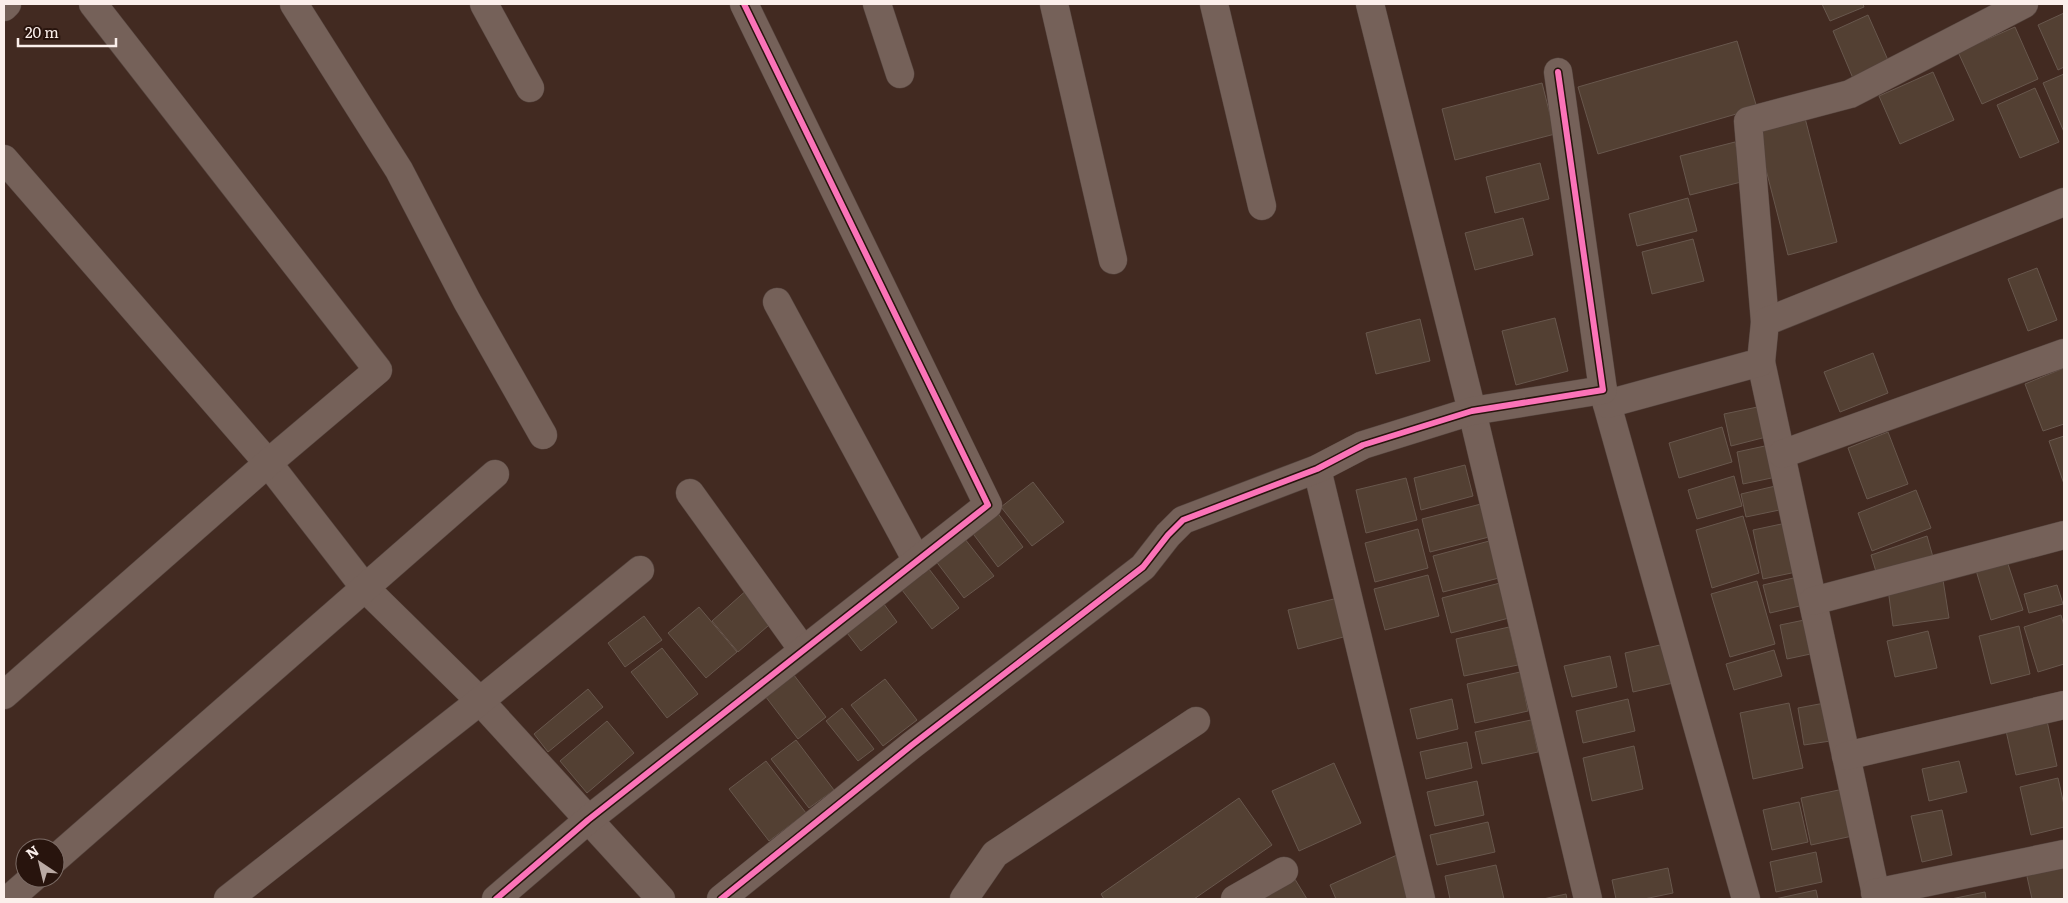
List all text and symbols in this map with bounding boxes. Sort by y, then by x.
scale bar [18,15,115,47]
text: 20 m [25,20,59,43]
north arrow [15,838,65,888]
text: N [21,840,43,863]

